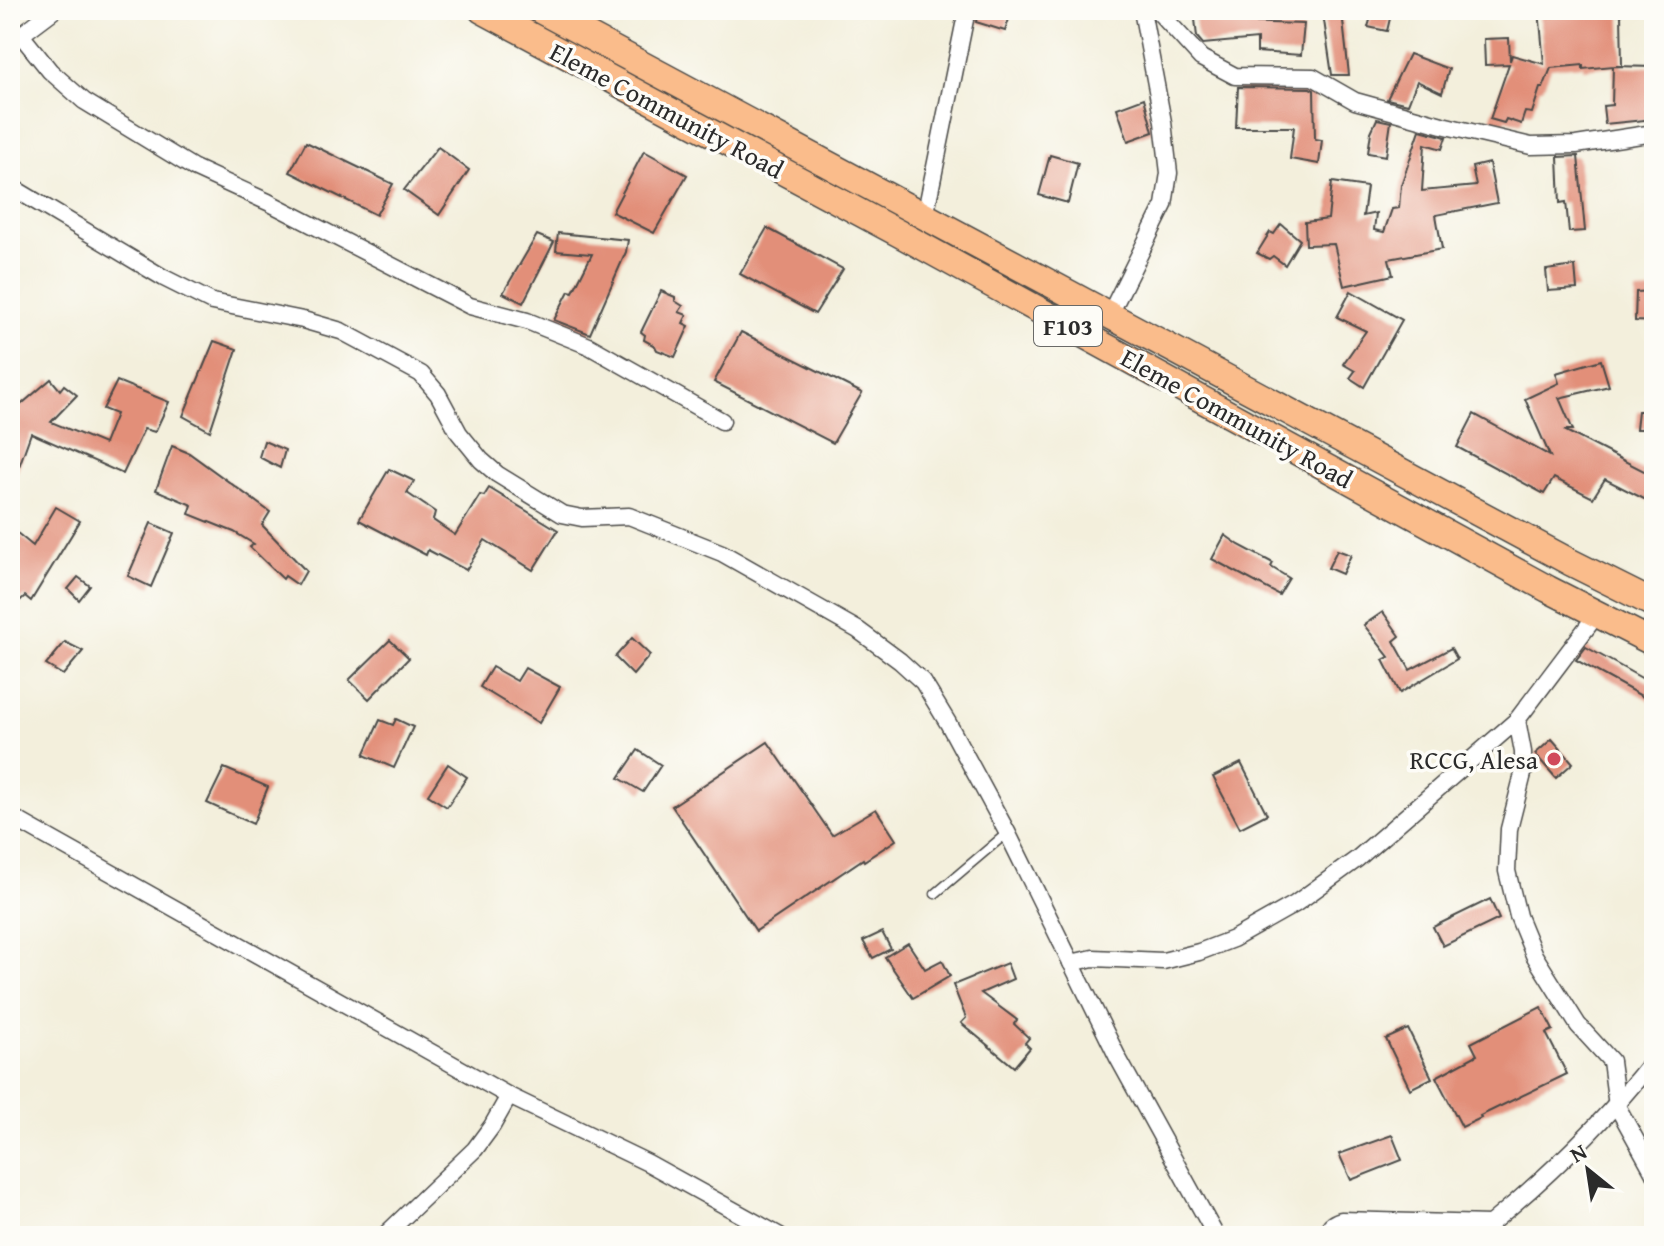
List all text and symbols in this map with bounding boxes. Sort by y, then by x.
street label: Eleme Community Road [543,32,791,188]
road number: F103 [1034,306,1102,346]
street label: Eleme Community Road [1114,338,1360,498]
place label: RCCG, Alesa [1410,740,1539,779]
marker: RCCG, Alesa [1545,750,1563,768]
north arrow [1548,1130,1628,1210]
text: N [1564,1135,1593,1170]

